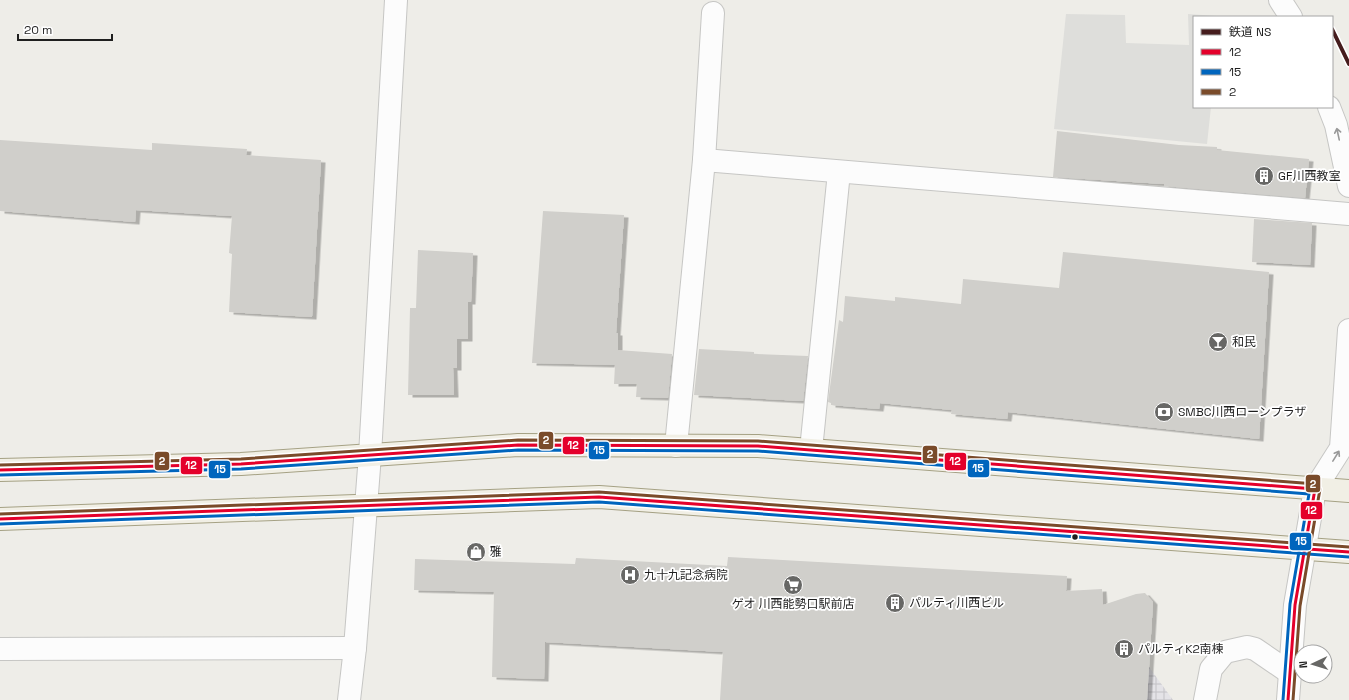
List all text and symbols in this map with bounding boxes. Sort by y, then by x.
scale bar [18,16,112,42]
legend [1193,16,1333,108]
text: 20 m [24,22,52,38]
text: 鉄道 NS [1229,24,1271,40]
text: 12 [1229,44,1241,60]
text: 15 [1229,64,1241,80]
text: 2 [1229,84,1236,100]
one-way arrow [1334,128,1342,141]
building icon: GF川西教室 [1253,165,1275,187]
place label: GF川西教室 [1278,168,1340,184]
bar icon: 和民 [1207,331,1229,353]
place label: 和民 [1232,334,1256,350]
bank icon: SMBC川西ローンプラザ [1153,401,1175,423]
place label: SMBC川西ローンプラザ [1178,404,1306,420]
line badge: 2 [538,431,554,450]
text: 2 [543,433,550,447]
line badge: 12 [562,436,585,455]
text: 12 [567,438,579,452]
line badge: 15 [588,441,610,460]
text: 15 [593,443,605,457]
line badge: 2 [922,445,938,464]
text: 2 [927,447,934,461]
line badge: 2 [154,451,170,471]
one-way arrow [1332,451,1340,462]
line badge: 12 [944,452,967,471]
text: 2 [159,454,166,468]
text: 12 [949,454,961,468]
line badge: 12 [180,456,203,475]
text: 12 [185,458,197,472]
line badge: 15 [967,459,990,478]
line badge: 15 [208,460,231,479]
text: 15 [972,461,984,475]
text: 15 [214,462,226,476]
line badge: 2 [1305,474,1321,493]
text: 2 [1310,477,1317,491]
line badge: 12 [1300,501,1323,520]
text: 12 [1305,503,1317,517]
unlabelled marker [1070,532,1080,542]
line badge: 15 [1289,532,1312,551]
text: 15 [1295,534,1307,548]
shop icon: 雅 [465,541,487,563]
place label: 雅 [490,544,502,560]
hospital icon: 九十九記念病院 [619,564,641,586]
place label: 九十九記念病院 [644,567,728,583]
supermarket icon: ゲオ 川西能勢口駅前店 [782,574,804,596]
building icon: パルティ川西ビル [884,592,906,614]
place label: パルティ川西ビル [909,595,1004,611]
place label: ゲオ 川西能勢口駅前店 [731,596,855,612]
building icon: パルティK2南棟 [1113,638,1135,660]
place label: パルティK2南棟 [1138,641,1224,657]
north arrow [1293,644,1333,684]
text: N [1296,661,1310,669]

